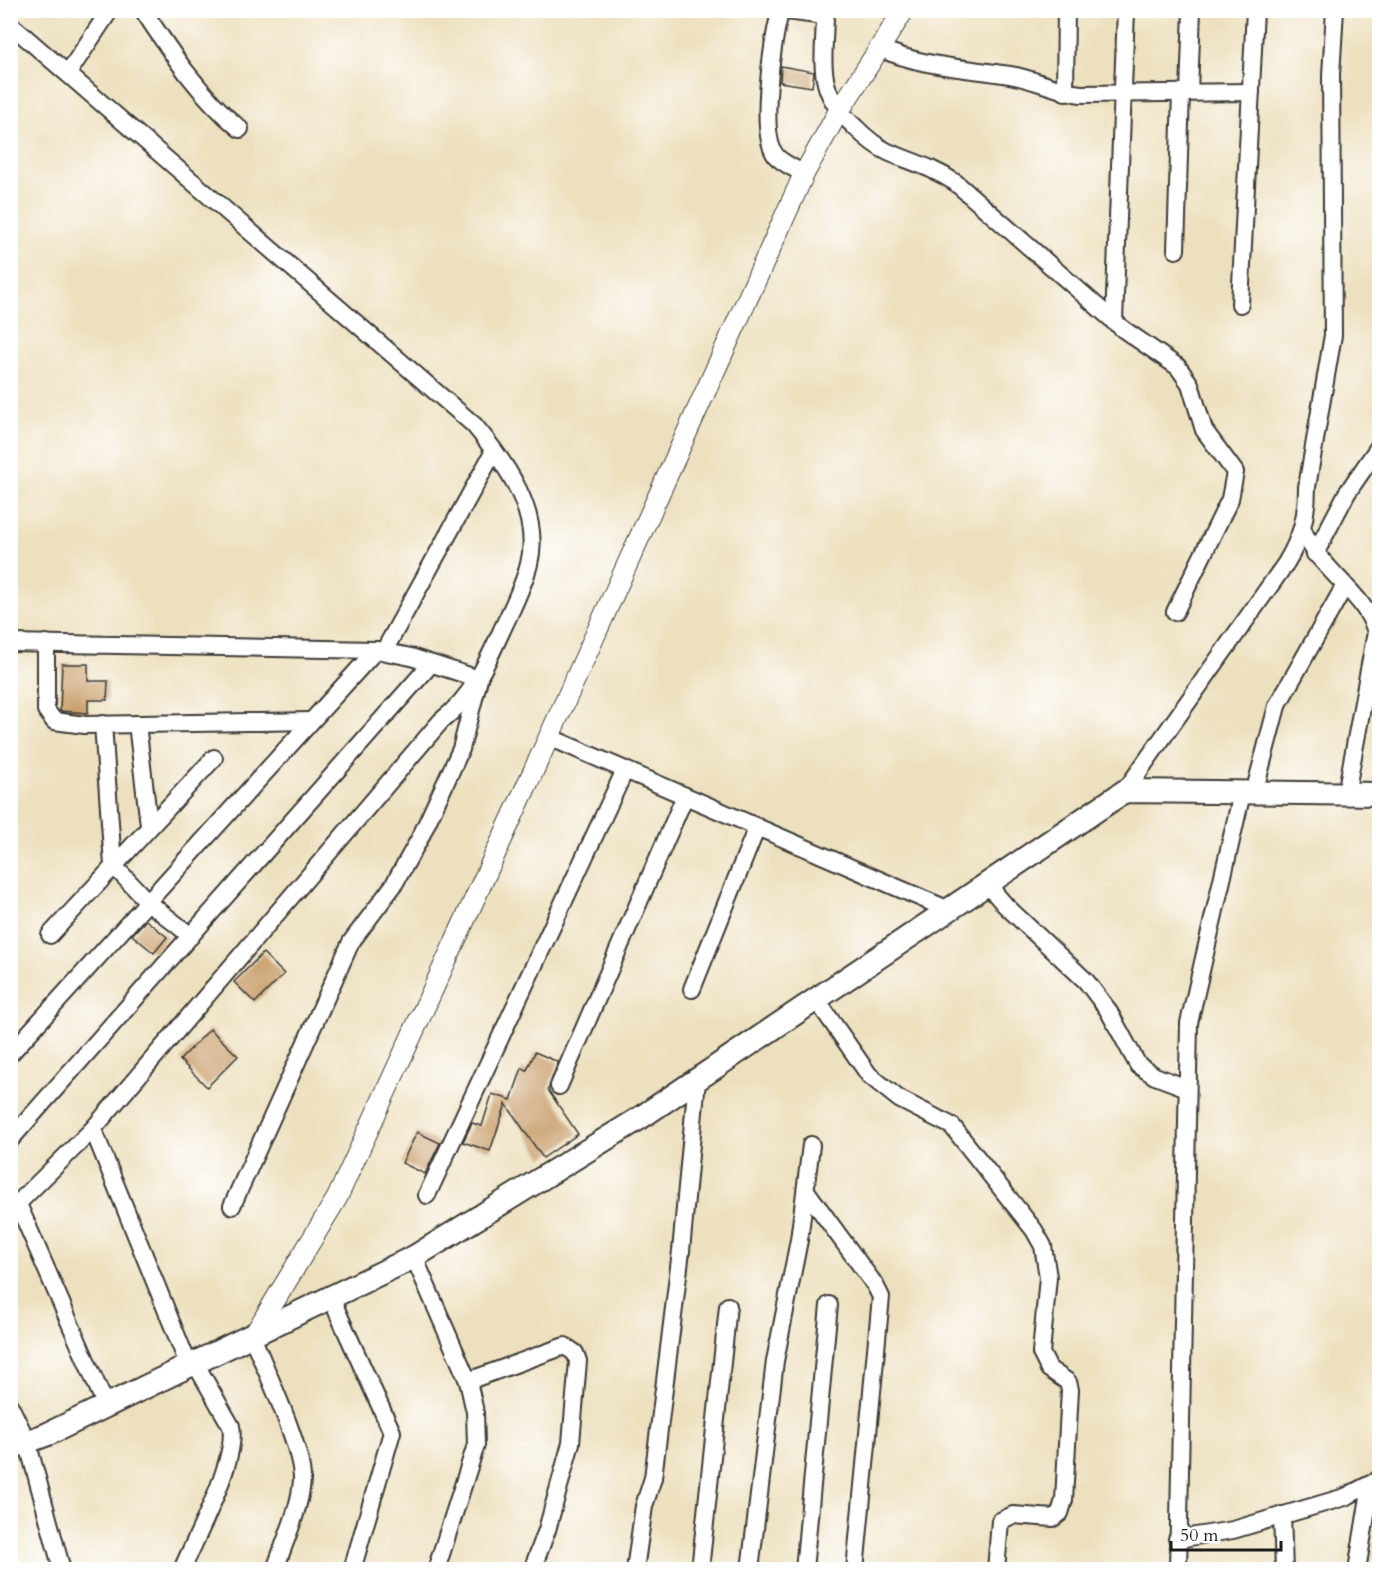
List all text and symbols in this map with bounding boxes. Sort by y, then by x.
scale bar [1171,1514,1280,1552]
text: 50 m [1180,1523,1219,1548]

